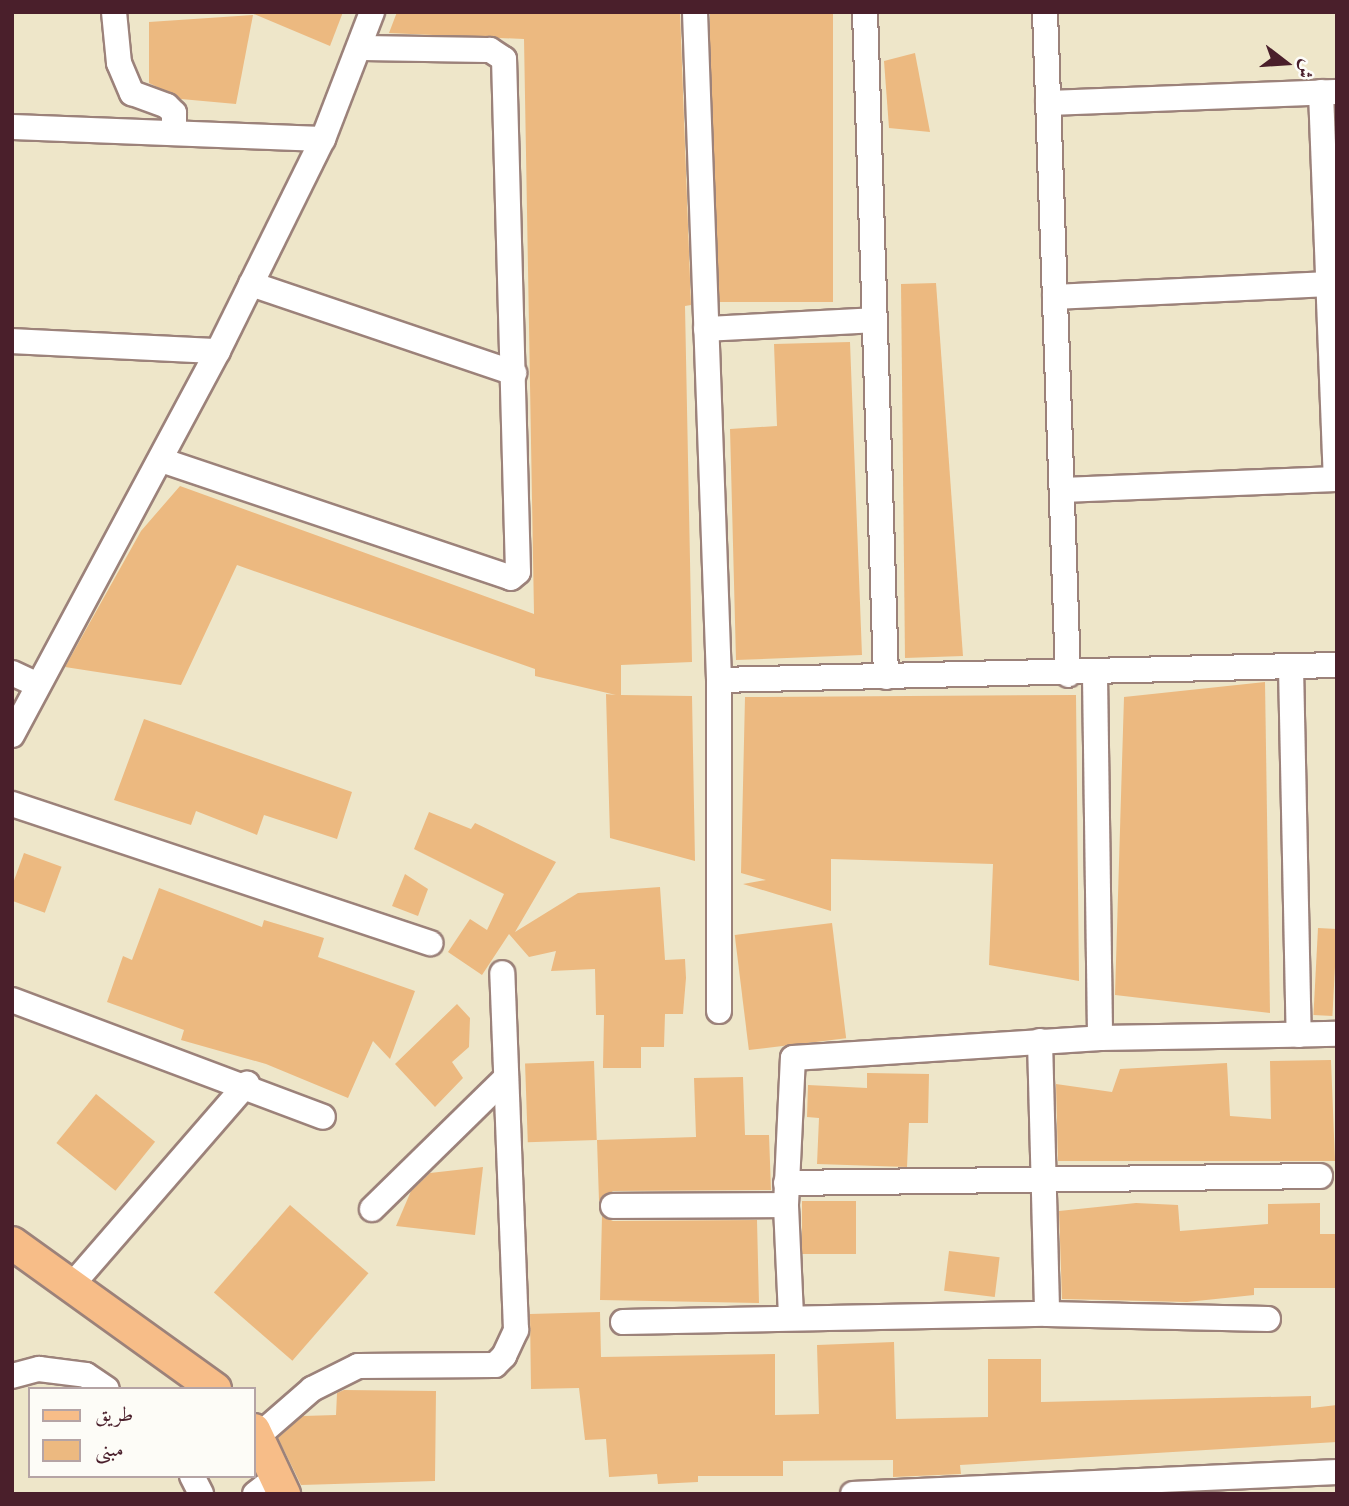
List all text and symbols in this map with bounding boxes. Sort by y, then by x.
north arrow [1251,28,1321,98]
text: ش [1292,57,1320,82]
legend [28,1387,256,1478]
text: طريق [95,1402,133,1428]
text: مبنى [95,1437,124,1463]

